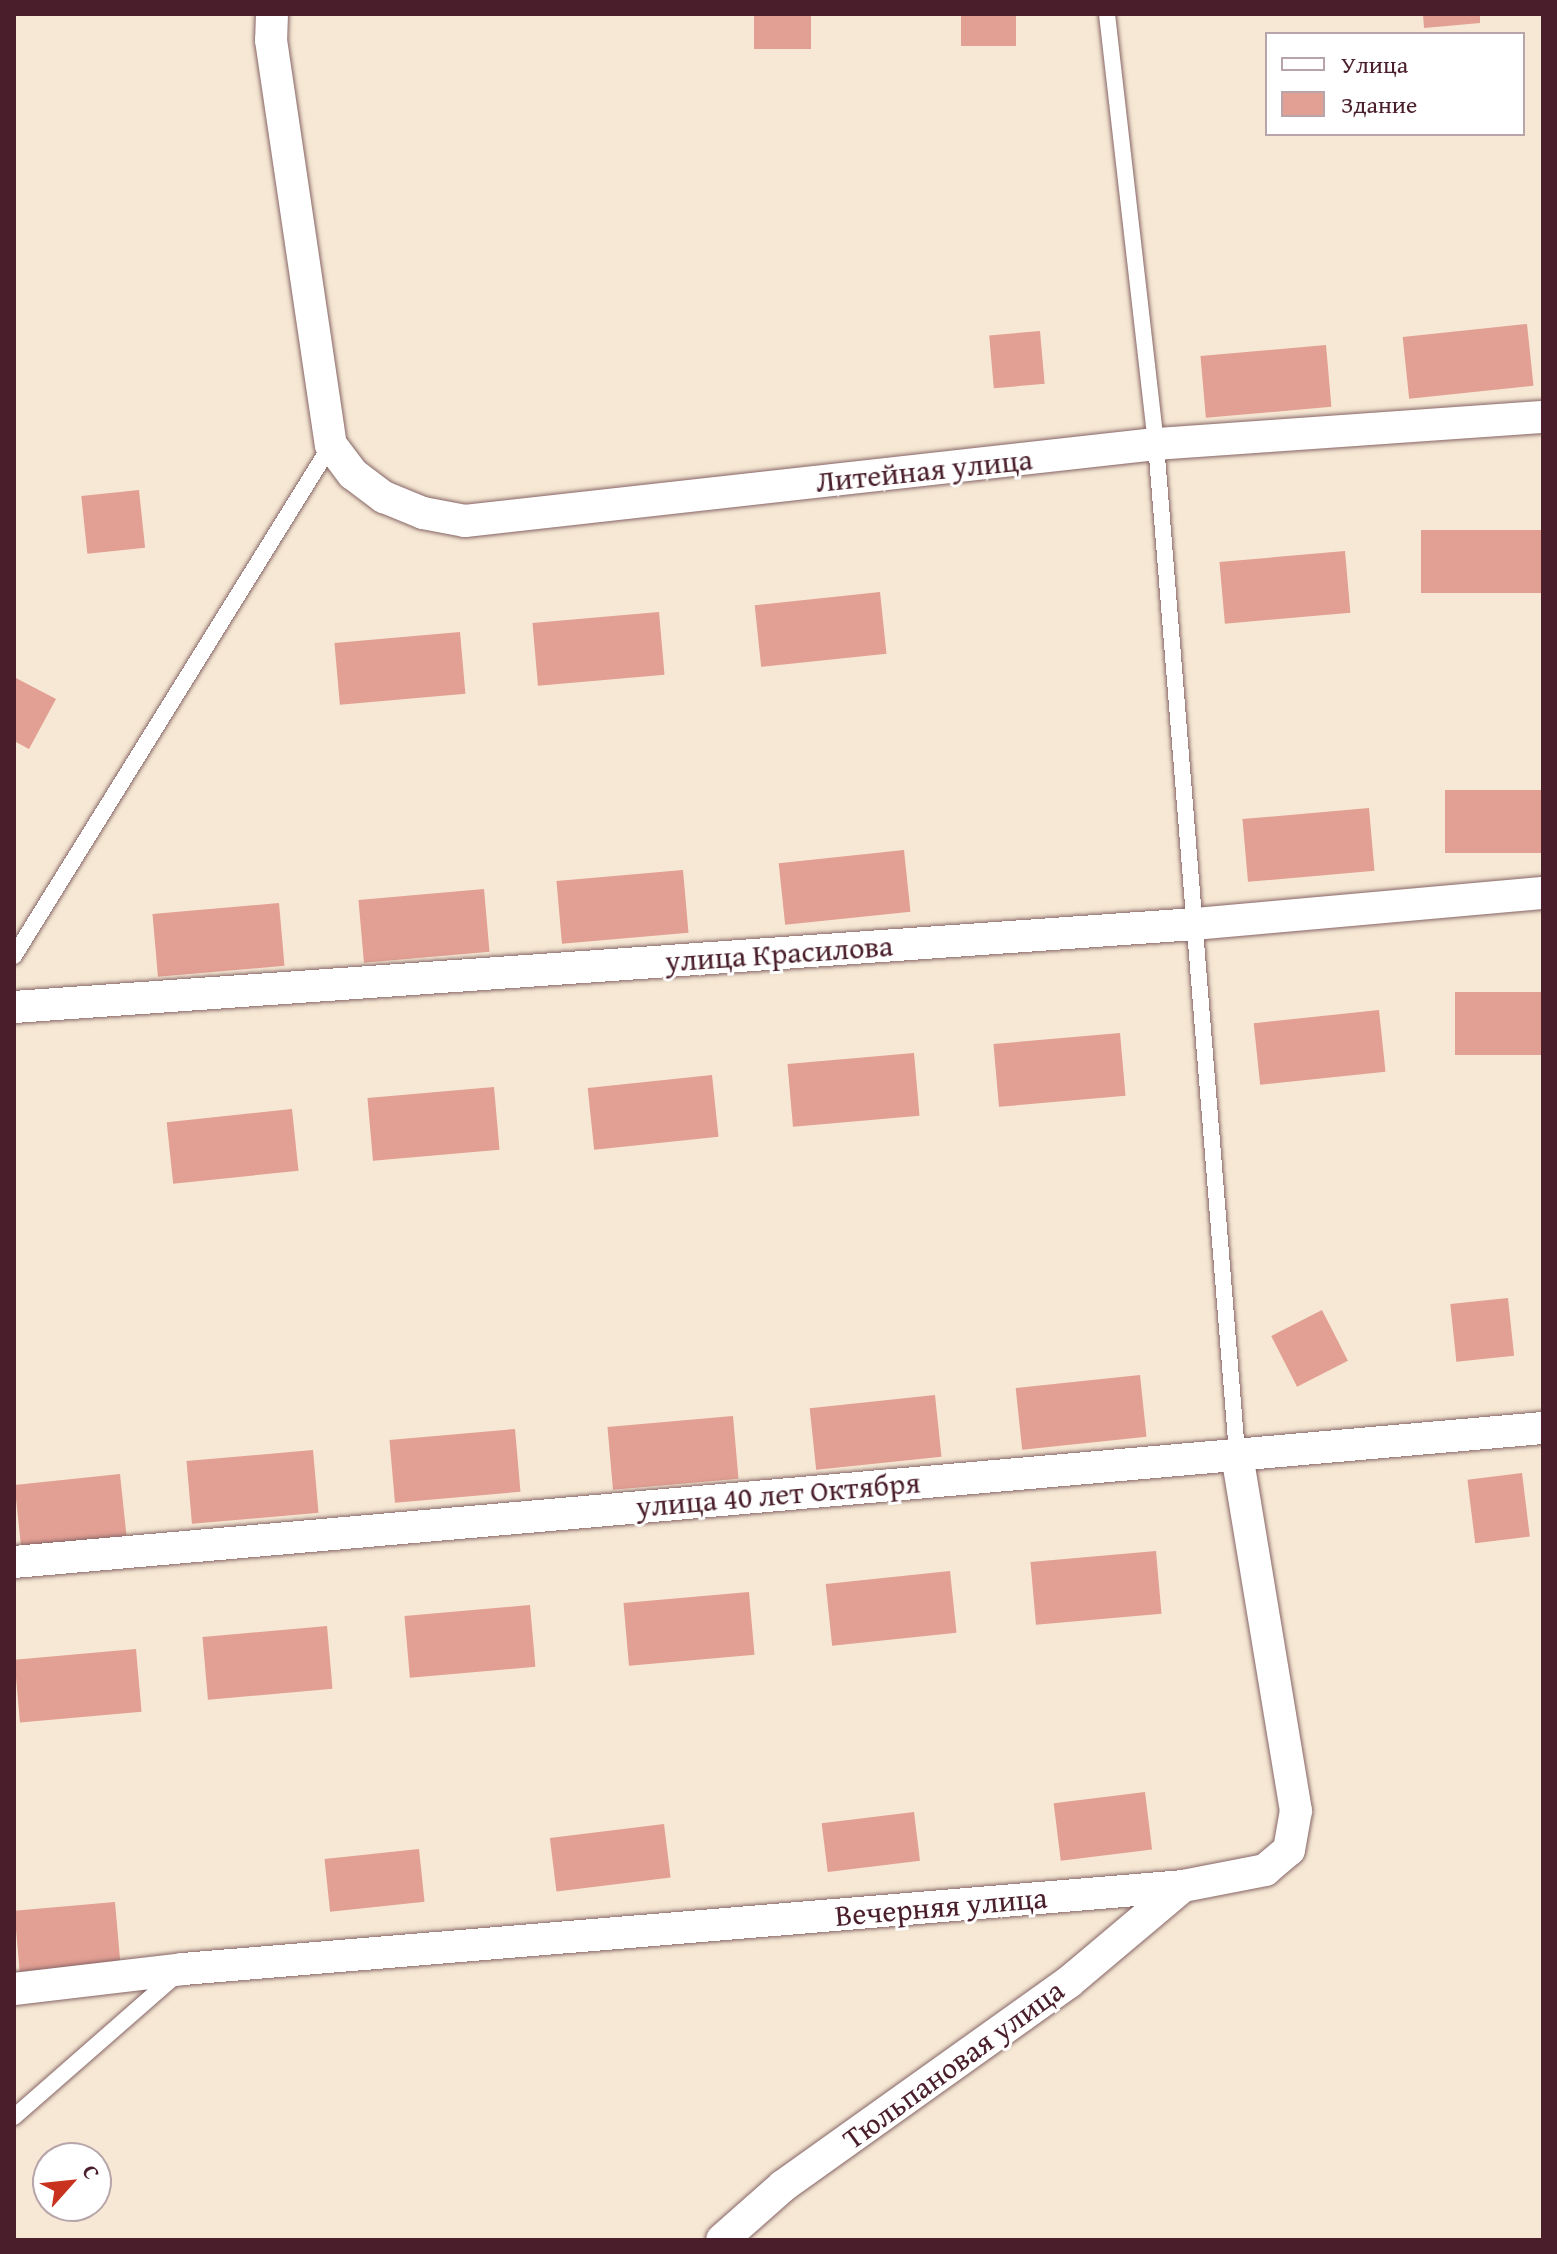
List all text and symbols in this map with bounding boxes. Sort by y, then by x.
legend [1265,32,1525,136]
text: Улица [1341,47,1408,82]
text: Здание [1341,87,1417,122]
street label: Литейная улица [814,441,1034,499]
street label: улица Красилова [664,927,894,979]
street label: улица 40 лет Октября [634,1464,922,1524]
street label: Вечерняя улица [833,1879,1049,1933]
street label: Тюльпановая улица [835,1972,1071,2156]
north arrow [32,2142,112,2222]
text: С [75,2159,109,2185]

